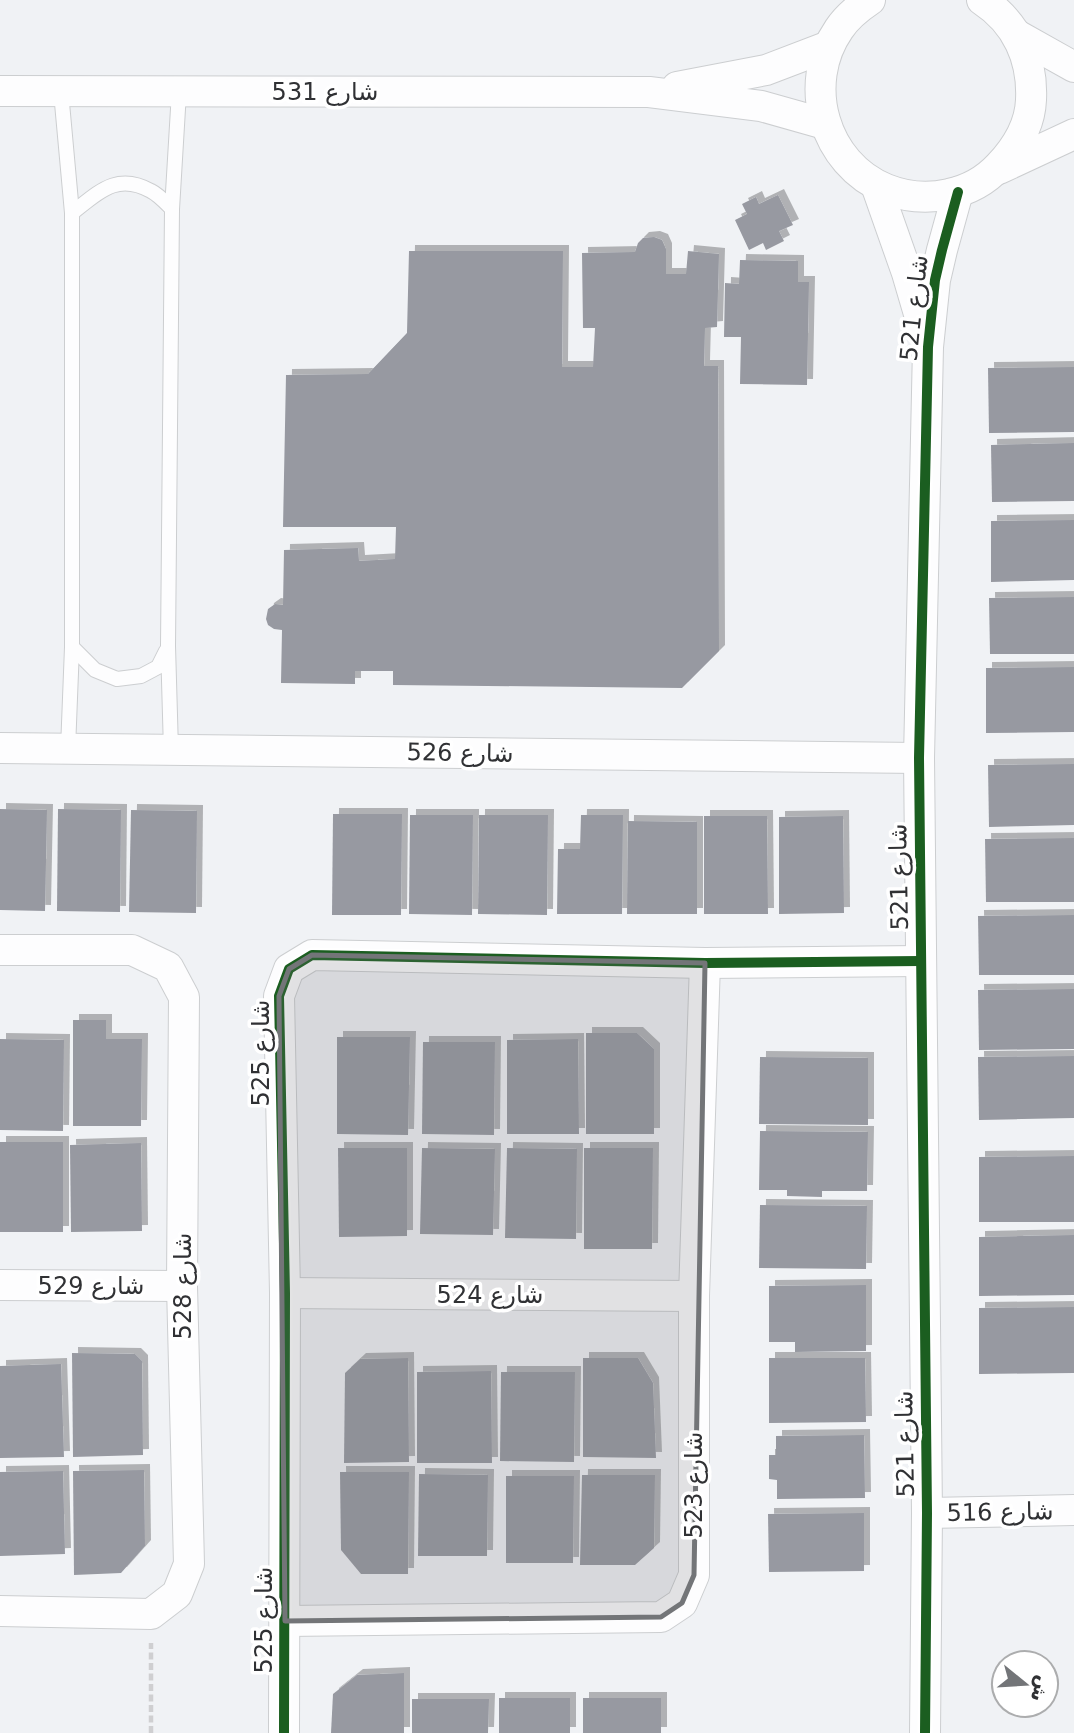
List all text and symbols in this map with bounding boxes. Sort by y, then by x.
street label: شارع 531 [272,78,378,106]
street label: شارع 521 [894,253,934,363]
street label: شارع 526 [406,738,514,768]
street label: شارع 521 [884,823,914,931]
street label: شارع 525 [247,1000,275,1106]
street label: شارع 528 [169,1233,197,1339]
street label: شارع 529 [38,1272,144,1300]
street label: شارع 524 [437,1281,543,1309]
street label: شارع 521 [890,1390,920,1498]
street label: شارع 523 [680,1432,708,1538]
street label: شارع 516 [946,1497,1054,1527]
street label: شارع 525 [250,1567,278,1673]
north arrow [990,1649,1060,1719]
text: ش [1026,1673,1056,1705]

